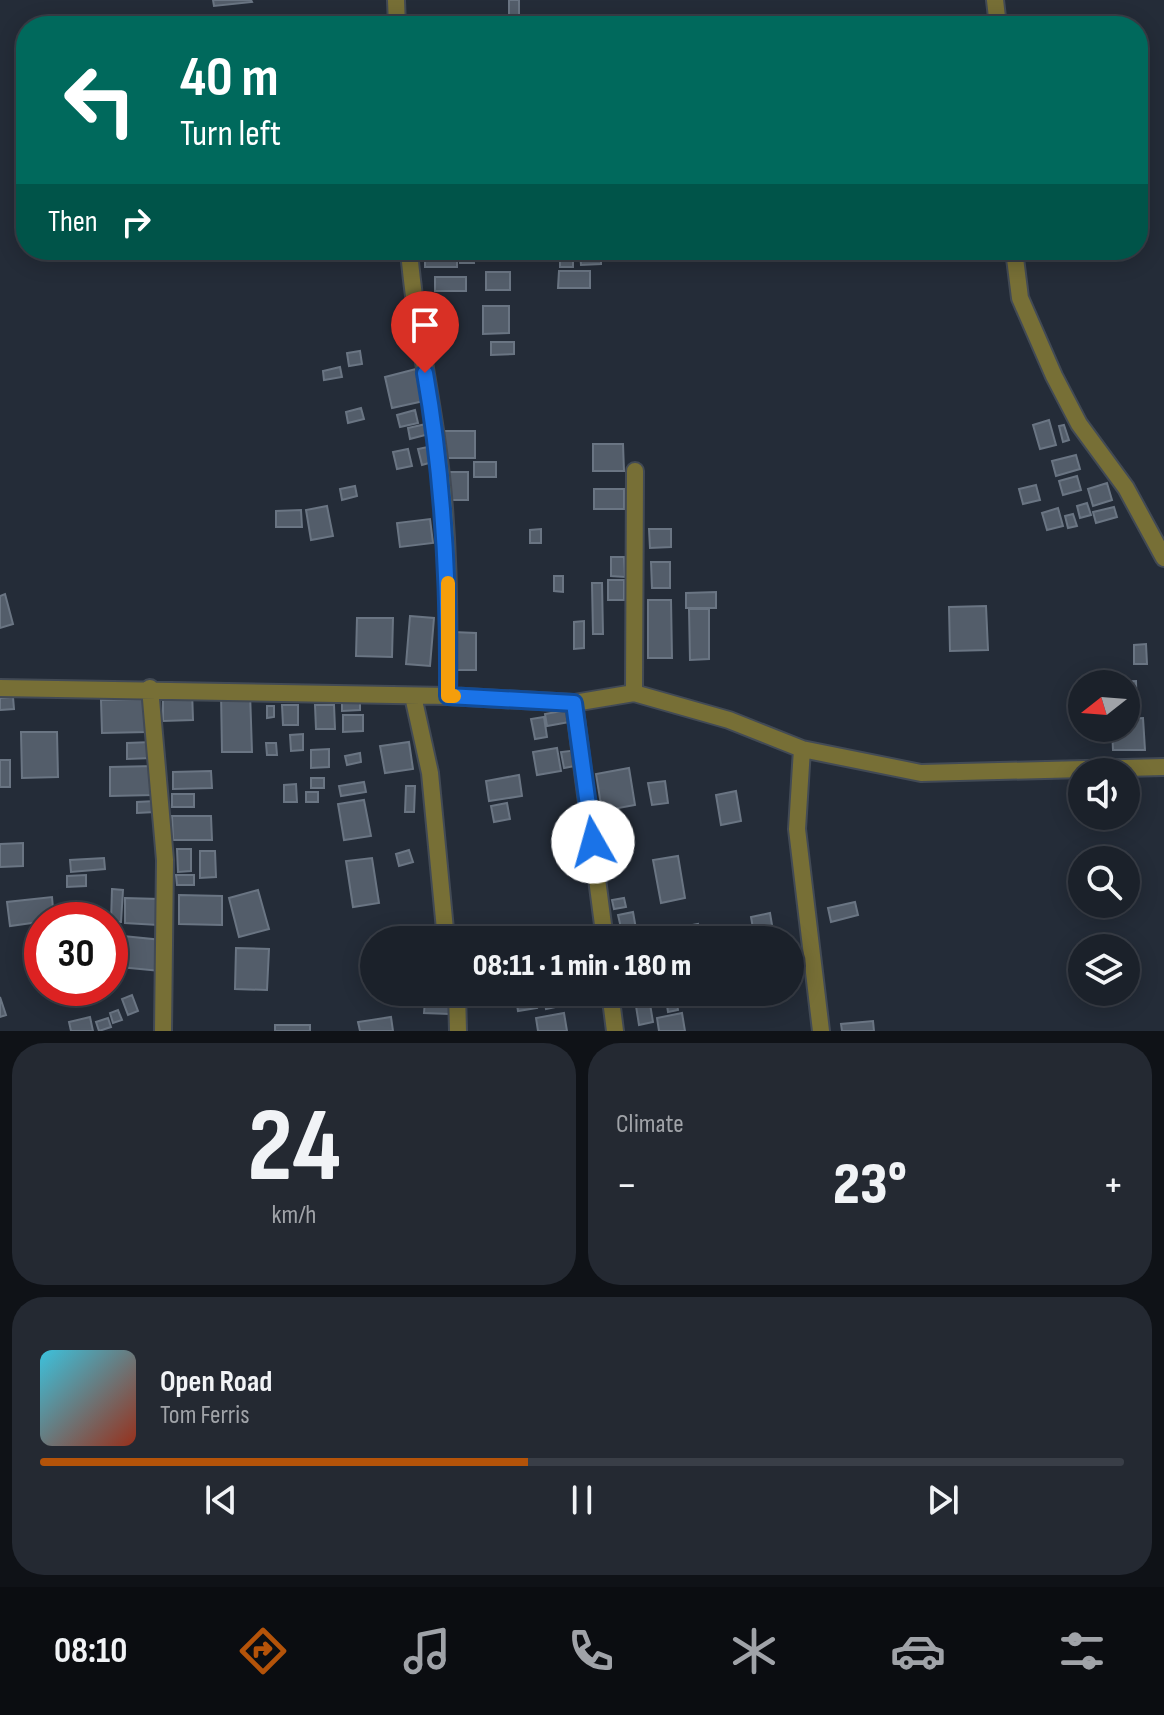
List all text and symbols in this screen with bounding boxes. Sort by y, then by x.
text: 40 m [180,45,279,112]
icon: left [48,48,152,152]
text: Turn left [180,113,281,156]
icon: right [114,200,158,244]
text: Then [48,204,98,240]
pin [391,291,459,373]
icon: arrive [403,303,447,347]
north arrow [1068,670,1140,742]
map controls [1068,670,1140,1006]
button: sound [1068,758,1140,830]
position arrow [551,800,635,884]
button: search [1068,846,1140,918]
speed limit sign: 30 [24,902,128,1006]
button: layers [1068,934,1140,1006]
text: 08:11 · 1 min · 180 m [473,948,691,984]
text: 24 [247,1085,341,1210]
text: Climate [616,1109,684,1140]
text: 23° [833,1149,907,1221]
text: − [616,1159,638,1212]
text: + [1102,1159,1124,1212]
text: km/h [272,1200,316,1231]
text: Open Road [160,1364,272,1400]
text: Tom Ferris [160,1400,250,1431]
icon: previous [199,1478,243,1522]
icon: pause [560,1478,604,1522]
icon: next [921,1478,965,1522]
icon: directions [235,1623,291,1679]
icon: music [399,1623,455,1679]
icon: phone [563,1623,619,1679]
icon: climate [726,1623,782,1679]
icon: car [890,1623,946,1679]
icon: filters [1054,1623,1110,1679]
text: 08:10 [54,1630,127,1673]

